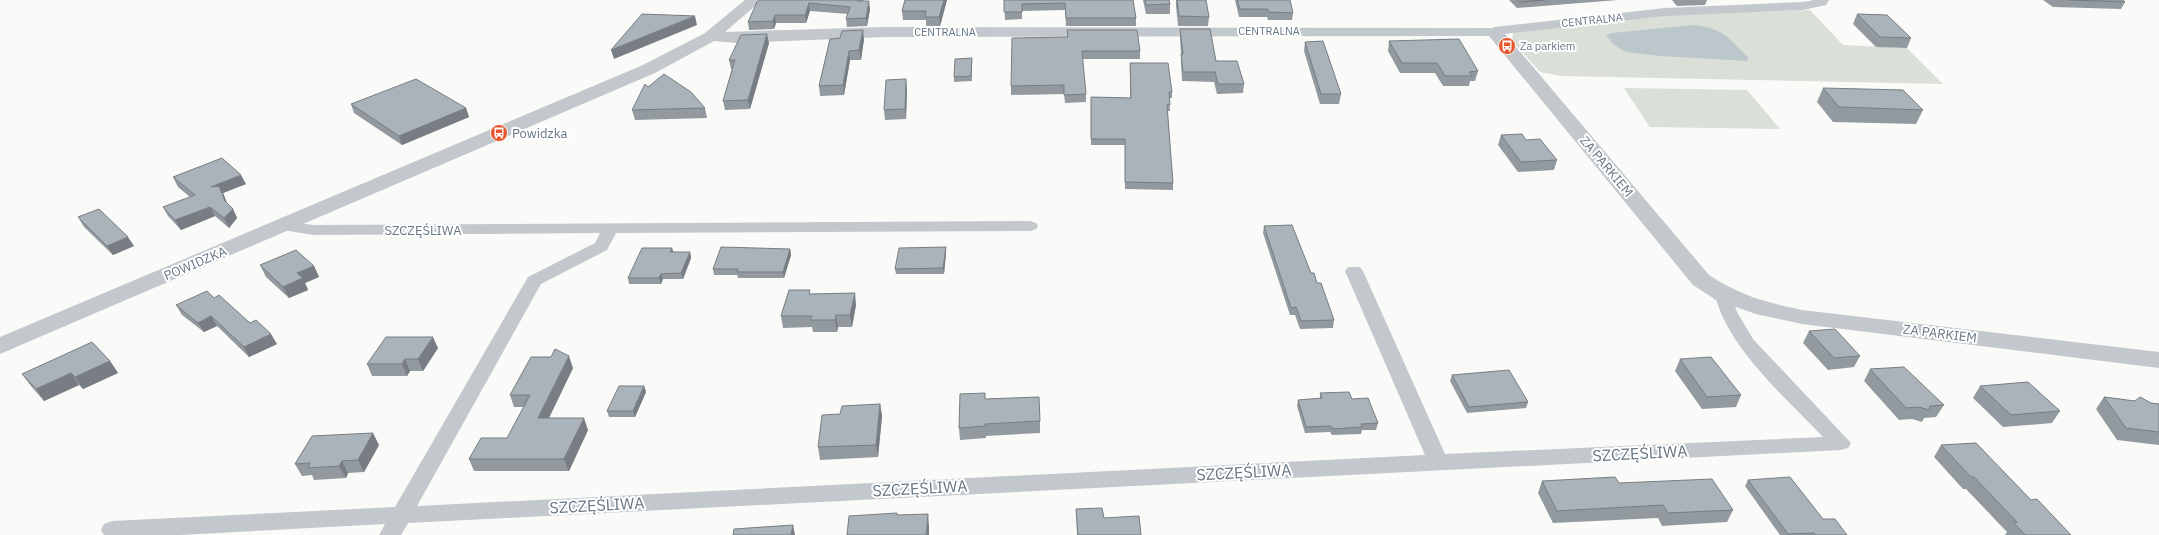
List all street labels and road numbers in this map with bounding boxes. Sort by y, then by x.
street label: CENTRALNA [1561,10,1623,30]
street label: CENTRALNA [1238,24,1300,38]
street label: CENTRALNA [914,25,976,39]
street label: ZA PARKIEM [1576,132,1637,200]
street label: SZCZĘŚLIWA [384,222,462,239]
street label: POWIDZKA [161,242,230,284]
street label: ZA PARKIEM [1902,321,1978,346]
street label: SZCZĘŚLIWA [1592,440,1688,465]
street label: SZCZĘŚLIWA [1196,459,1292,484]
street label: SZCZĘŚLIWA [872,475,968,500]
street label: SZCZĘŚLIWA [549,492,645,517]

